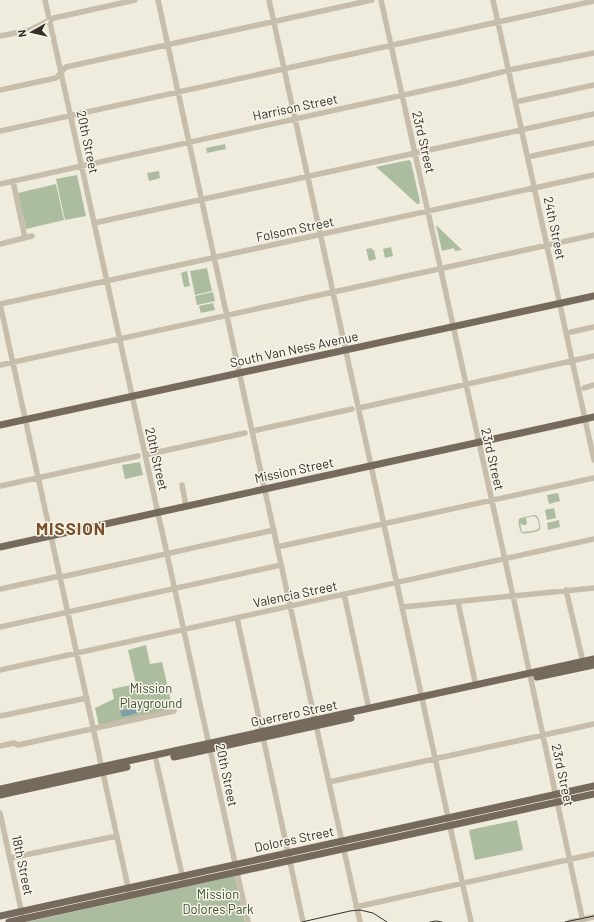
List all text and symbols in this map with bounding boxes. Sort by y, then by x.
north arrow [12,12,52,52]
text: N [15,29,29,38]
street label: Harrison Street [251,90,339,124]
street label: 20th Street [74,109,102,175]
street label: 23rd Street [409,109,439,175]
street label: 24th Street [541,195,569,261]
street label: Folsom Street [255,213,335,245]
street label: South Van Ness Avenue [228,328,360,370]
street label: 20th Street [142,426,172,492]
street label: 23rd Street [478,426,508,492]
street label: Mission Street [253,454,335,486]
district label: MISSION [36,518,106,538]
street label: Valencia Street [252,577,338,611]
park label: Mission Playground [120,680,182,711]
street label: Guerrero Street [249,696,339,730]
street label: 20th Street [213,742,241,808]
street label: 23rd Street [549,742,577,808]
street label: Dolores Street [253,823,335,855]
street label: 18th Street [9,833,37,897]
park label: Mission Dolores Park [182,886,254,917]

